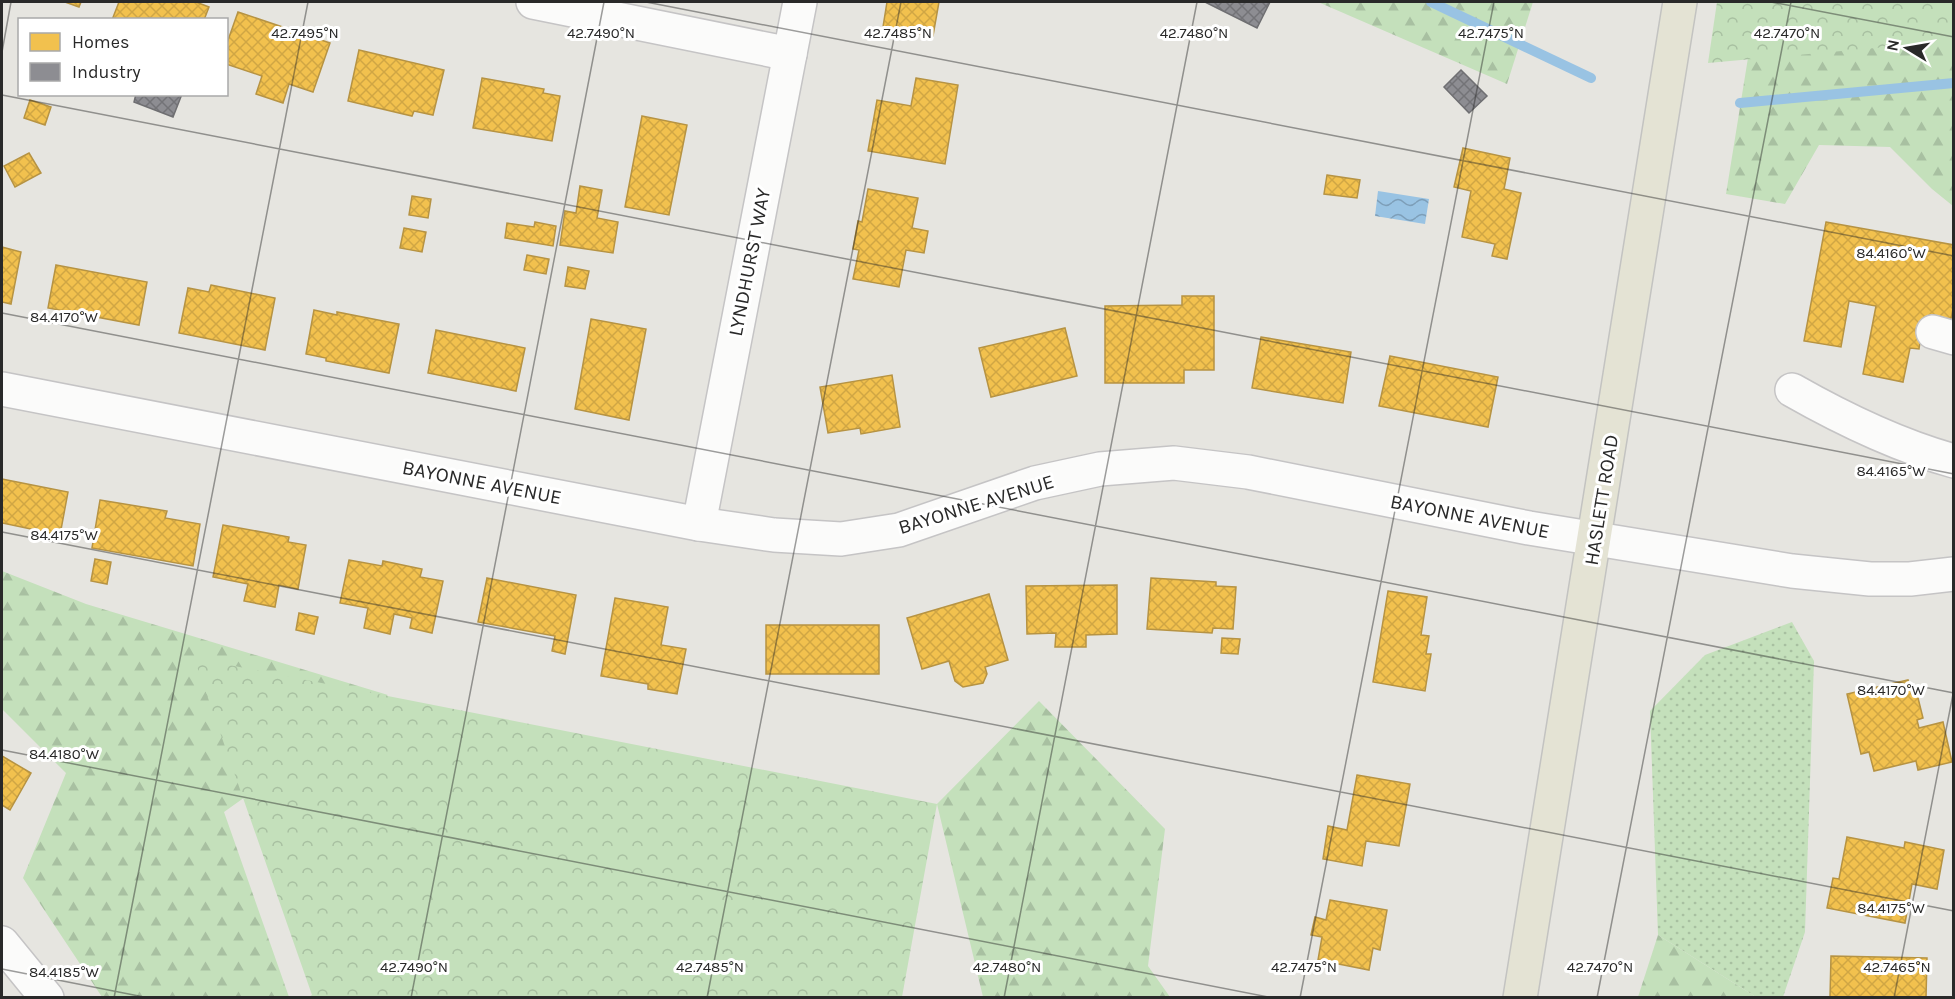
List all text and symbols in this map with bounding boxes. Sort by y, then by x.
legend [18,18,228,96]
north arrow [1877,18,1937,78]
text: 42.7495°N [271,24,339,42]
text: 42.7490°N [567,24,635,42]
text: 42.7485°N [864,24,932,42]
text: 42.7480°N [1160,24,1228,42]
text: 42.7475°N [1458,24,1524,42]
text: 42.7470°N [1754,24,1820,42]
text: Homes [72,31,129,53]
text: N [1882,38,1903,53]
text: Industry [72,61,141,83]
street label: LYNDHURST WAY [724,186,775,338]
text: 84.4160°W [1856,244,1926,262]
text: 84.4170°W [30,308,99,326]
street label: HASLETT ROAD [1580,433,1623,567]
street label: BAYONNE AVENUE [400,456,563,509]
text: 84.4165°W [1856,462,1926,480]
street label: BAYONNE AVENUE [895,470,1057,539]
street label: BAYONNE AVENUE [1388,490,1551,543]
text: 84.4175°W [30,526,98,544]
text: 84.4170°W [1857,681,1926,699]
text: 84.4180°W [29,745,100,763]
text: 84.4175°W [1857,899,1925,917]
text: 42.7490°N [380,958,448,976]
text: 42.7485°N [676,958,744,976]
text: 42.7480°N [973,958,1041,976]
text: 42.7475°N [1271,958,1337,976]
text: 42.7470°N [1567,958,1633,976]
text: 42.7465°N [1863,958,1931,976]
text: 84.4185°W [29,963,99,981]

